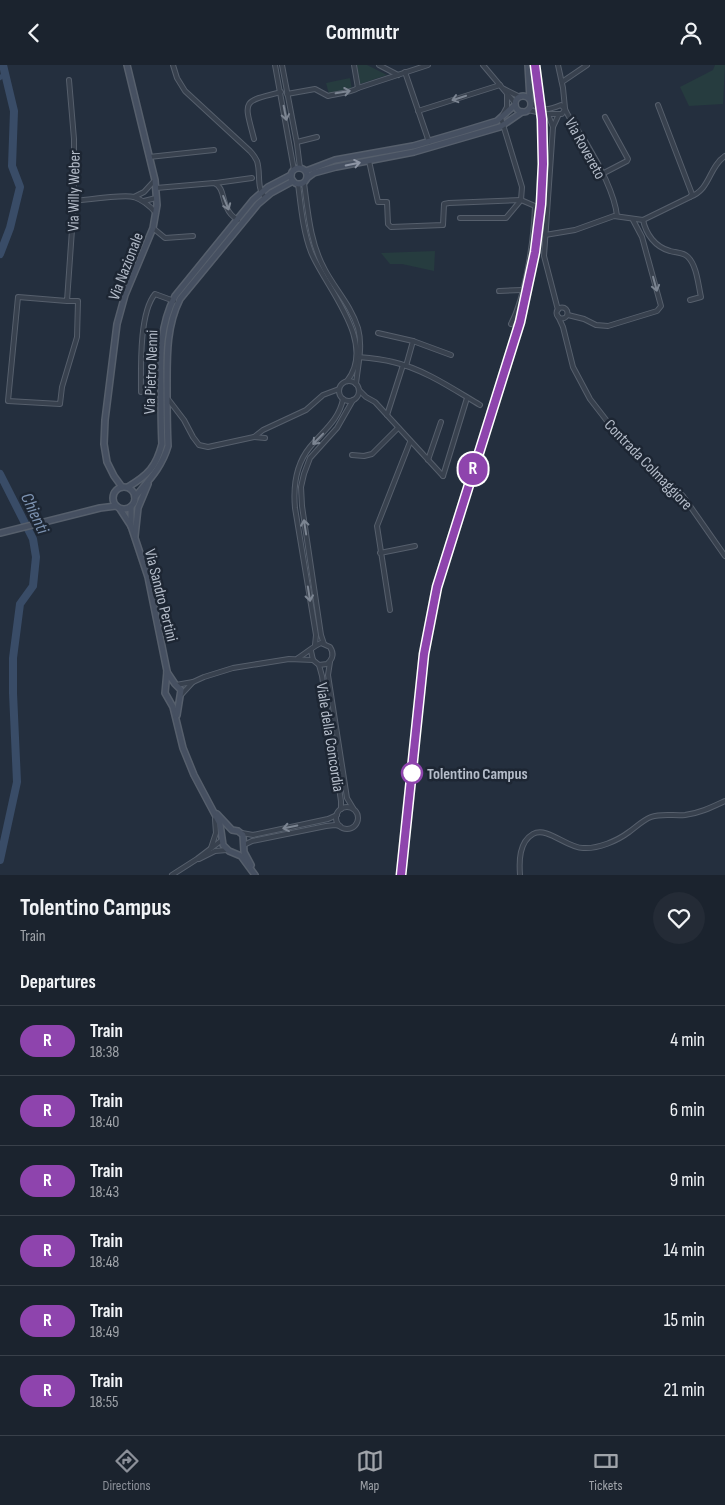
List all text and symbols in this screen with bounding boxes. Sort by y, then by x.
icon: back [20,19,48,47]
text: Commutr [326,19,399,46]
icon: person [677,19,705,47]
one-way arrow [335,87,351,97]
one-way arrow [451,93,467,103]
one-way arrow [280,104,290,120]
street label: Via Rovereto [560,115,609,183]
street label: Via Willy Weber [64,150,85,232]
one-way arrow [345,158,361,168]
one-way arrow [222,195,231,210]
street label: Via Nazionale [105,230,148,303]
one-way arrow [650,275,660,291]
street label: Via Pietro Nenni [141,329,162,415]
street label: Contrada Colmaggiore [600,416,696,514]
one-way arrow [312,433,324,446]
line badge: R [457,453,489,485]
text: R [469,458,477,479]
water label: Chienti [16,489,53,538]
one-way arrow [299,519,309,535]
street label: Via Sandro Pertini [140,547,181,644]
one-way arrow [304,586,314,602]
street label: Viale della Concordia [312,681,348,793]
marker: Tolentino Campus [401,762,423,784]
place label: Tolentino Campus [427,765,528,784]
one-way arrow [282,823,298,833]
button: heart [653,892,705,944]
text: Tolentino Campus [20,893,171,922]
text: Train [20,927,46,946]
text: Departures [20,971,96,994]
text: Train [90,1020,123,1043]
text: 4 min [670,1029,705,1052]
text: R [43,1030,52,1051]
text: 18:38 [90,1043,119,1062]
text: Train [90,1090,123,1113]
text: 6 min [670,1099,705,1122]
text: R [43,1100,52,1121]
text: 18:40 [90,1113,119,1132]
text: Train [90,1160,123,1183]
text: 9 min [670,1169,705,1192]
text: R [43,1170,52,1191]
text: 18:43 [90,1183,119,1202]
text: Train [90,1230,123,1253]
text: 14 min [664,1239,705,1262]
text: R [43,1240,52,1261]
text: 18:48 [90,1253,119,1272]
text: Train [90,1300,123,1323]
text: 15 min [664,1309,705,1332]
text: R [43,1310,52,1331]
text: 18:49 [90,1323,119,1342]
text: Train [90,1370,123,1393]
text: 21 min [664,1379,705,1402]
text: R [43,1380,52,1401]
text: 18:55 [90,1393,118,1412]
tab: Directions [103,1447,151,1494]
tab: Map [356,1447,384,1494]
tab: Tickets [589,1447,622,1494]

